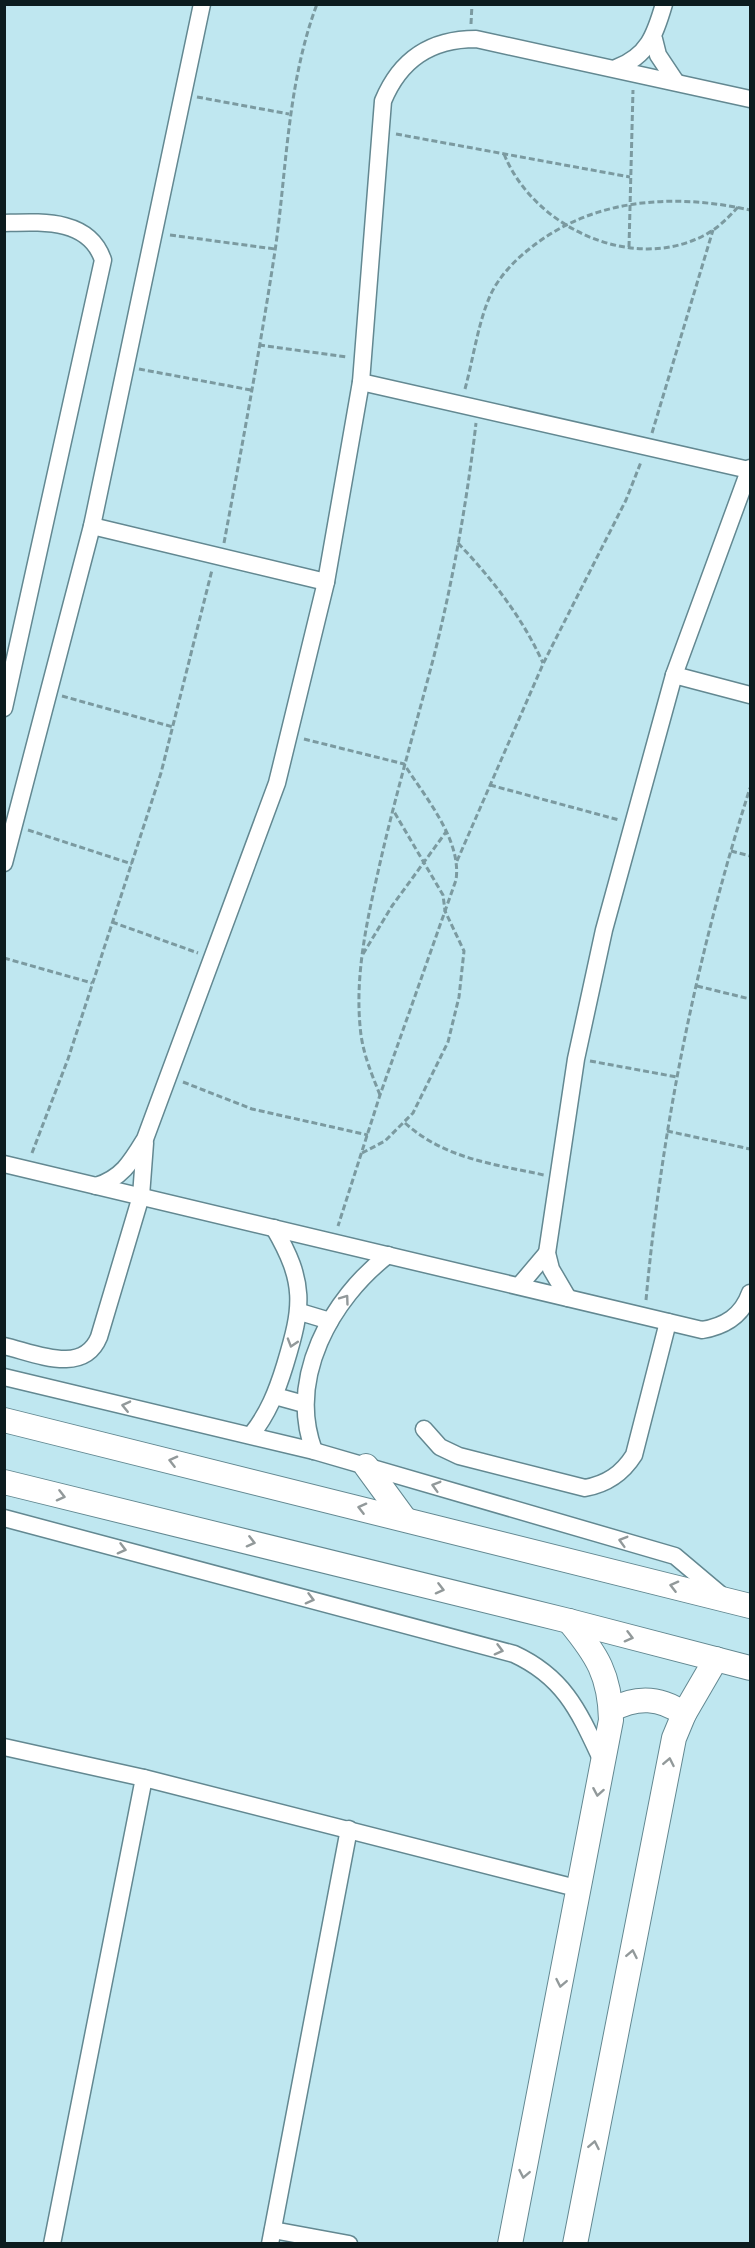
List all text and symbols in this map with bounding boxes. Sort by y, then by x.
one-way arrow [338,1294,349,1305]
one-way arrow [287,1337,299,1348]
one-way arrow [121,1400,131,1413]
one-way arrow [168,1456,178,1469]
one-way arrow [431,1481,442,1493]
one-way arrow [56,1488,66,1501]
one-way arrow [357,1502,367,1515]
one-way arrow [245,1535,255,1548]
one-way arrow [619,1536,629,1548]
one-way arrow [116,1542,127,1554]
one-way arrow [435,1581,445,1594]
one-way arrow [669,1581,679,1594]
one-way arrow [305,1592,315,1605]
one-way arrow [624,1629,634,1642]
one-way arrow [493,1643,503,1655]
one-way arrow [662,1758,675,1768]
one-way arrow [592,1786,605,1796]
one-way arrow [625,1949,638,1959]
one-way arrow [555,1978,568,1988]
one-way arrow [587,2140,600,2150]
one-way arrow [518,2169,531,2179]

